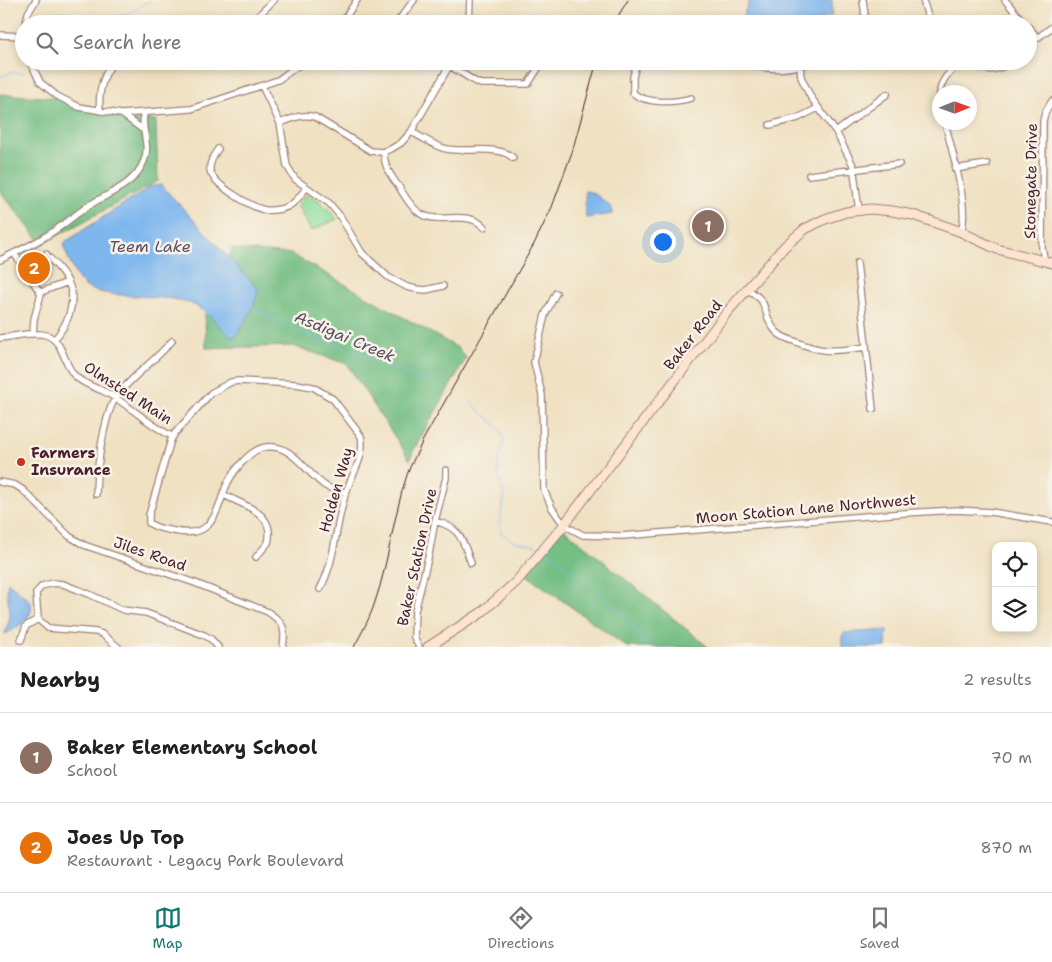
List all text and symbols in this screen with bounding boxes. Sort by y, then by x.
search box [15,15,1037,70]
icon: search [33,29,61,57]
text: Search here [73,30,182,55]
north arrow [932,85,977,130]
street label: Stonegate Drive [1020,123,1042,239]
pin: 1 [692,207,724,245]
your location [650,229,676,255]
water label: Teem Lake [109,236,191,257]
pin: 2 [18,249,50,287]
street label: Baker Road [659,295,727,374]
water label: Asdigai Creek [291,306,398,367]
street label: Olmsted Main [80,357,176,429]
place label: Farmers Insurance [31,443,111,480]
street label: Holden Way [314,445,358,535]
marker: Farmers Insurance [15,456,27,468]
street label: Baker Station Drive [393,486,441,628]
street label: Moon Station Lane Northwest [695,489,917,529]
street label: Jiles Road [111,532,190,576]
map controls [992,542,1037,632]
button: locate [992,542,1037,587]
button: layers [992,587,1037,632]
text: Nearby [20,666,100,694]
text: 2 results [963,669,1032,690]
text: Baker Elementary School [67,735,317,760]
text: 1 [32,747,40,768]
text: 70 m [991,747,1032,768]
text: School [67,760,117,781]
text: Joes Up Top [67,825,184,850]
text: 2 [30,837,42,858]
text: 870 m [981,837,1032,858]
text: Restaurant · Legacy Park Boulevard [67,850,344,871]
tab: Map [153,904,183,952]
tab: Directions [488,904,554,952]
tab: Saved [860,904,899,952]

